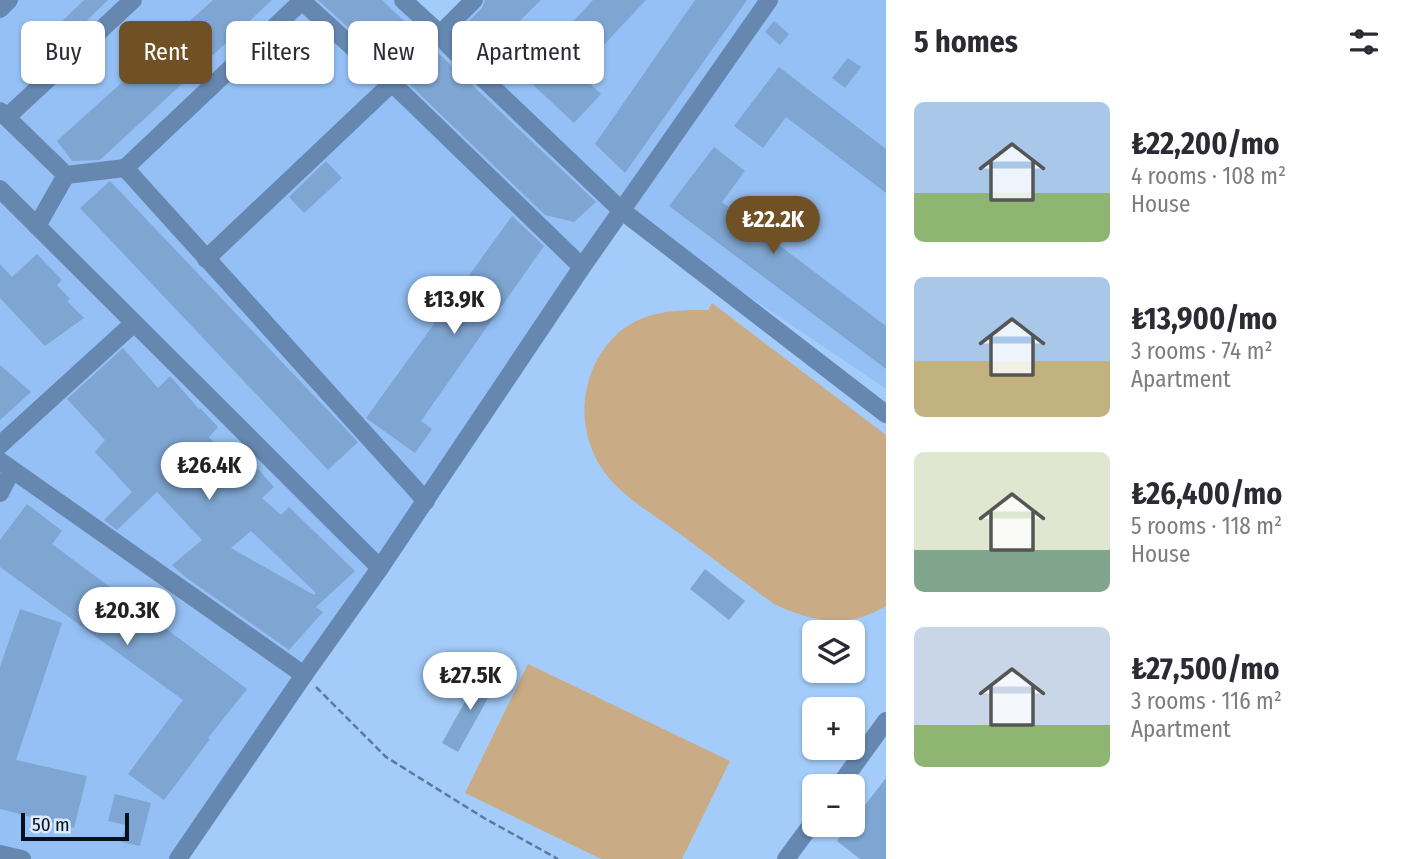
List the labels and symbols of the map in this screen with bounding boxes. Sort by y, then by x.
pin: ₺22.2K [716,196,830,256]
pin: ₺13.9K [397,276,511,336]
pin: ₺26.4K [152,442,266,502]
pin: ₺20.3K [70,588,184,647]
pin: ₺27.5K [413,652,527,712]
scale bar [21,810,130,842]

